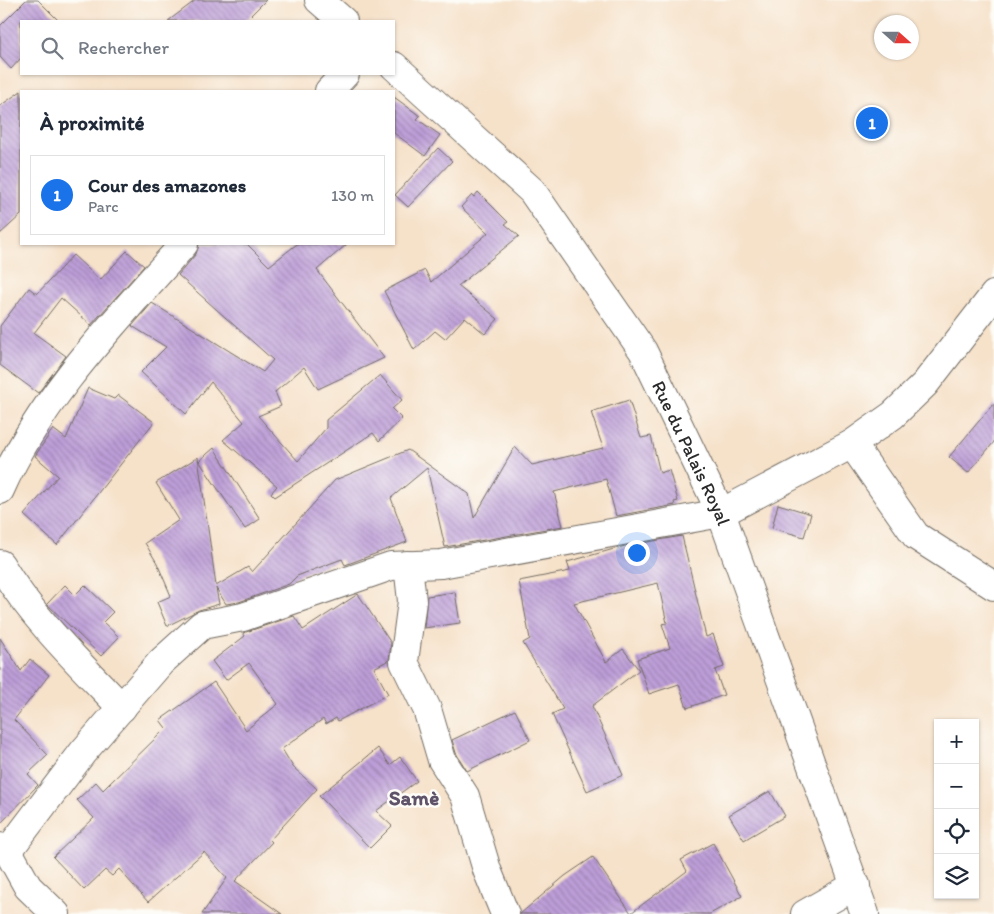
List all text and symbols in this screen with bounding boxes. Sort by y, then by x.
north arrow [874,15,919,60]
search box [20,20,395,75]
icon: search [38,34,66,62]
text: Rechercher [78,36,169,59]
pin: 1 [856,104,888,142]
text: À proximité [40,110,145,135]
text: Cour des amazones [88,174,246,197]
text: 1 [53,186,61,205]
text: 130 m [331,186,374,205]
text: Parc [88,197,119,216]
street label: Rue du Palais Royal [647,377,736,529]
your location [624,540,650,566]
map controls [934,719,979,899]
button: + [934,719,979,764]
button: − [934,764,979,809]
district label: Samè [389,785,439,810]
button: locate [934,809,979,854]
button: layers [934,854,979,899]

